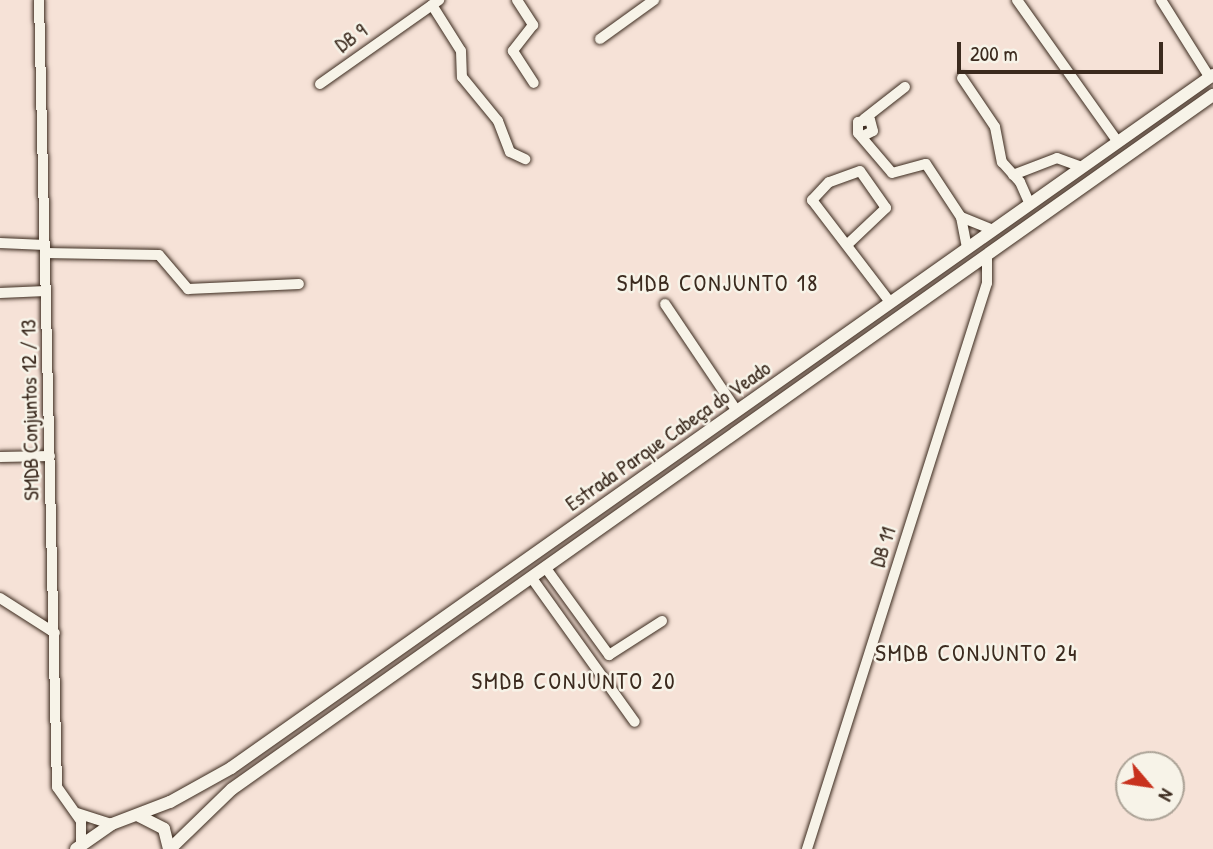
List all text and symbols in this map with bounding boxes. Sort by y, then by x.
street label: DB 9 [330,18,372,58]
scale bar [961,28,1168,72]
text: 200 m [970,39,1018,68]
district label: SMDB CONJUNTO 18 [619,269,817,297]
street label: SMDB Conjuntos 12 / 13 [16,319,44,501]
street label: Estrada Parque Cabeça do Veado [561,356,775,516]
street label: DB 11 [865,524,901,570]
district label: SMDB CONJUNTO 24 [877,639,1077,667]
district label: SMDB CONJUNTO 20 [473,667,675,695]
north arrow [1115,751,1185,821]
text: N [1153,784,1180,806]

